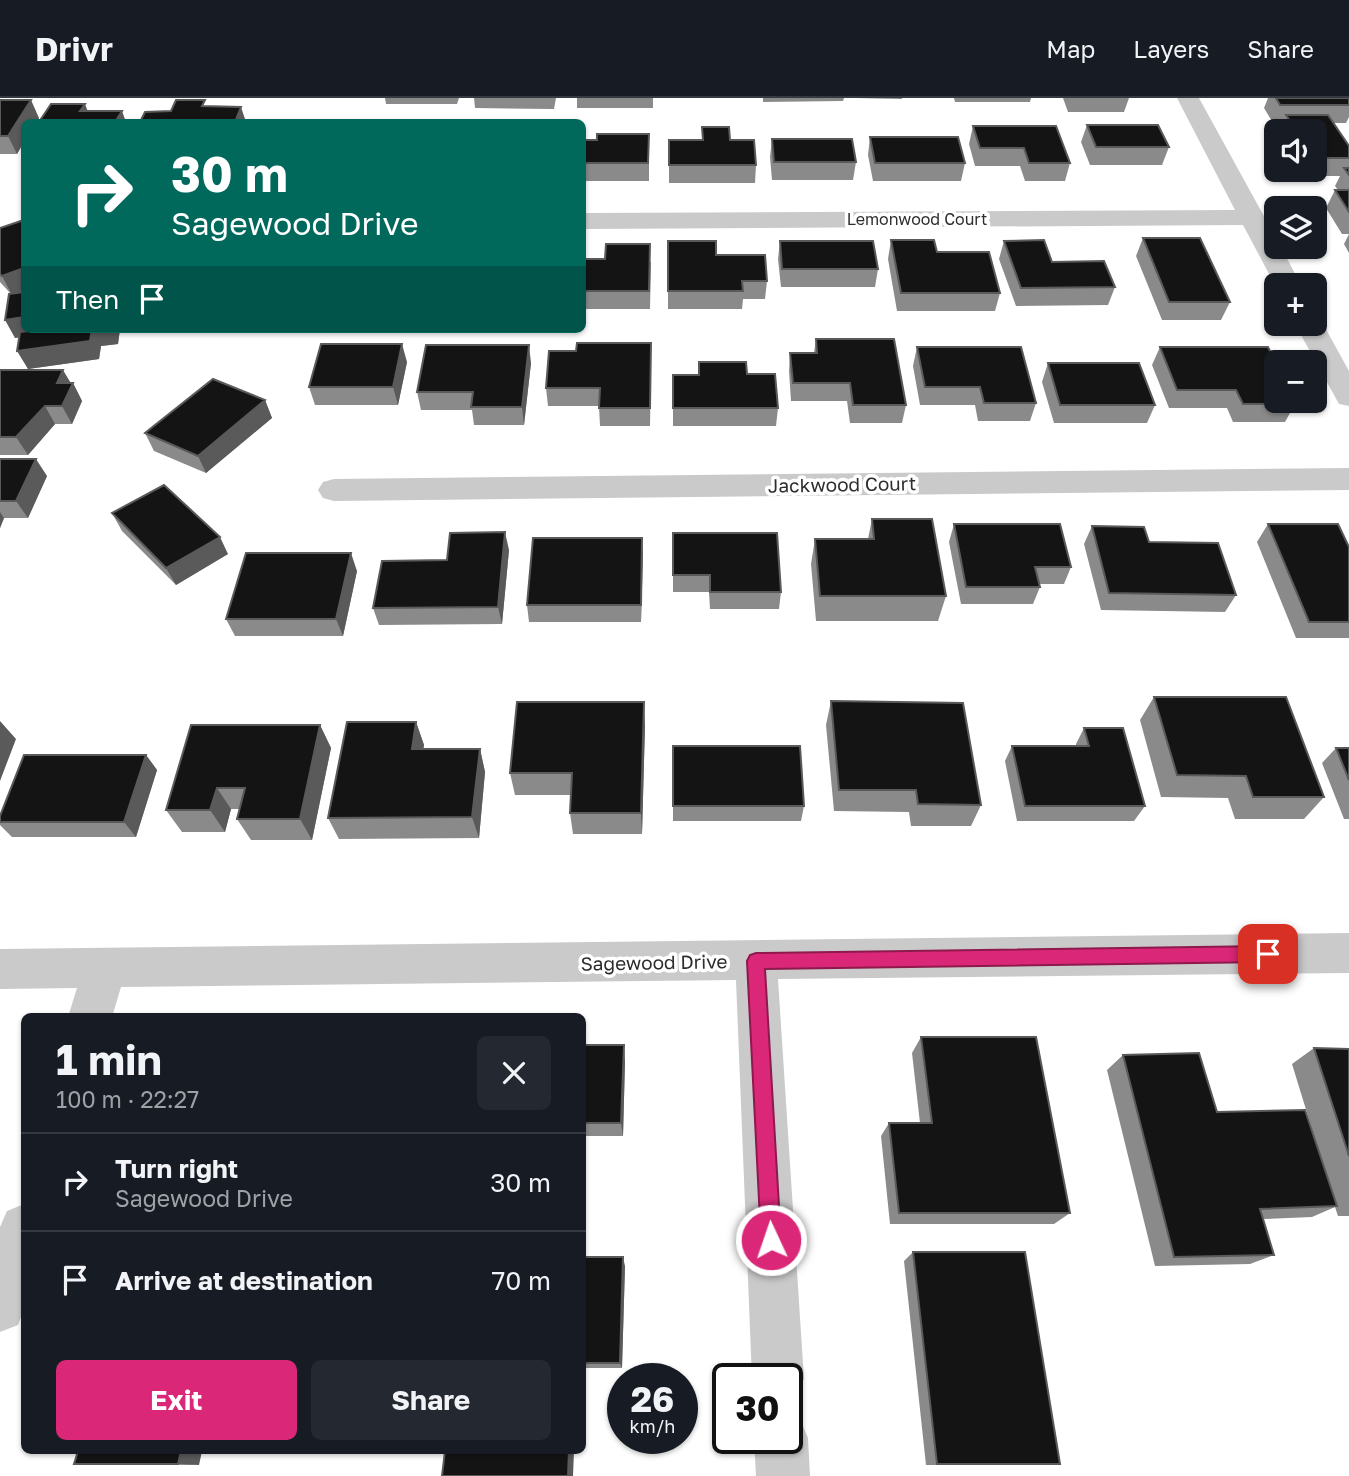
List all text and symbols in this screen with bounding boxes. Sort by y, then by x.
text: Drivr [35,29,113,68]
text: Map [1046,34,1095,63]
text: Layers [1133,34,1209,63]
text: Share [1247,34,1314,63]
map controls [1264,119,1327,413]
button: sound [1264,119,1327,182]
text: 30 m [171,144,288,203]
icon: right [56,147,147,238]
button: layers [1264,196,1327,259]
text: Sagewood Drive [171,204,418,242]
street label: Lemonwood Court [847,209,987,229]
button: + [1264,273,1327,336]
icon: arrive [133,280,171,318]
text: Then [56,284,119,315]
button: − [1264,350,1327,413]
street label: Jackwood Court [768,471,916,497]
pin [1238,924,1298,984]
icon: arrive [1249,935,1287,973]
street label: Sagewood Drive [580,949,728,975]
text: 1 min [56,1034,162,1084]
button: close [477,1036,551,1110]
text: 100 m · 22:27 [56,1085,199,1113]
text: Turn right [115,1153,238,1184]
icon: right [56,1163,94,1201]
text: 30 m [490,1167,551,1198]
text: Sagewood Drive [115,1184,293,1212]
position arrow [734,1203,808,1277]
icon: arrive [56,1261,94,1299]
text: Arrive at destination [115,1265,373,1296]
text: 70 m [492,1265,551,1296]
button: Exit [56,1360,297,1440]
button: Share [311,1360,551,1440]
speed limit sign: 30 [712,1363,803,1454]
text: 26 [631,1378,674,1420]
text: km/h [630,1415,675,1437]

